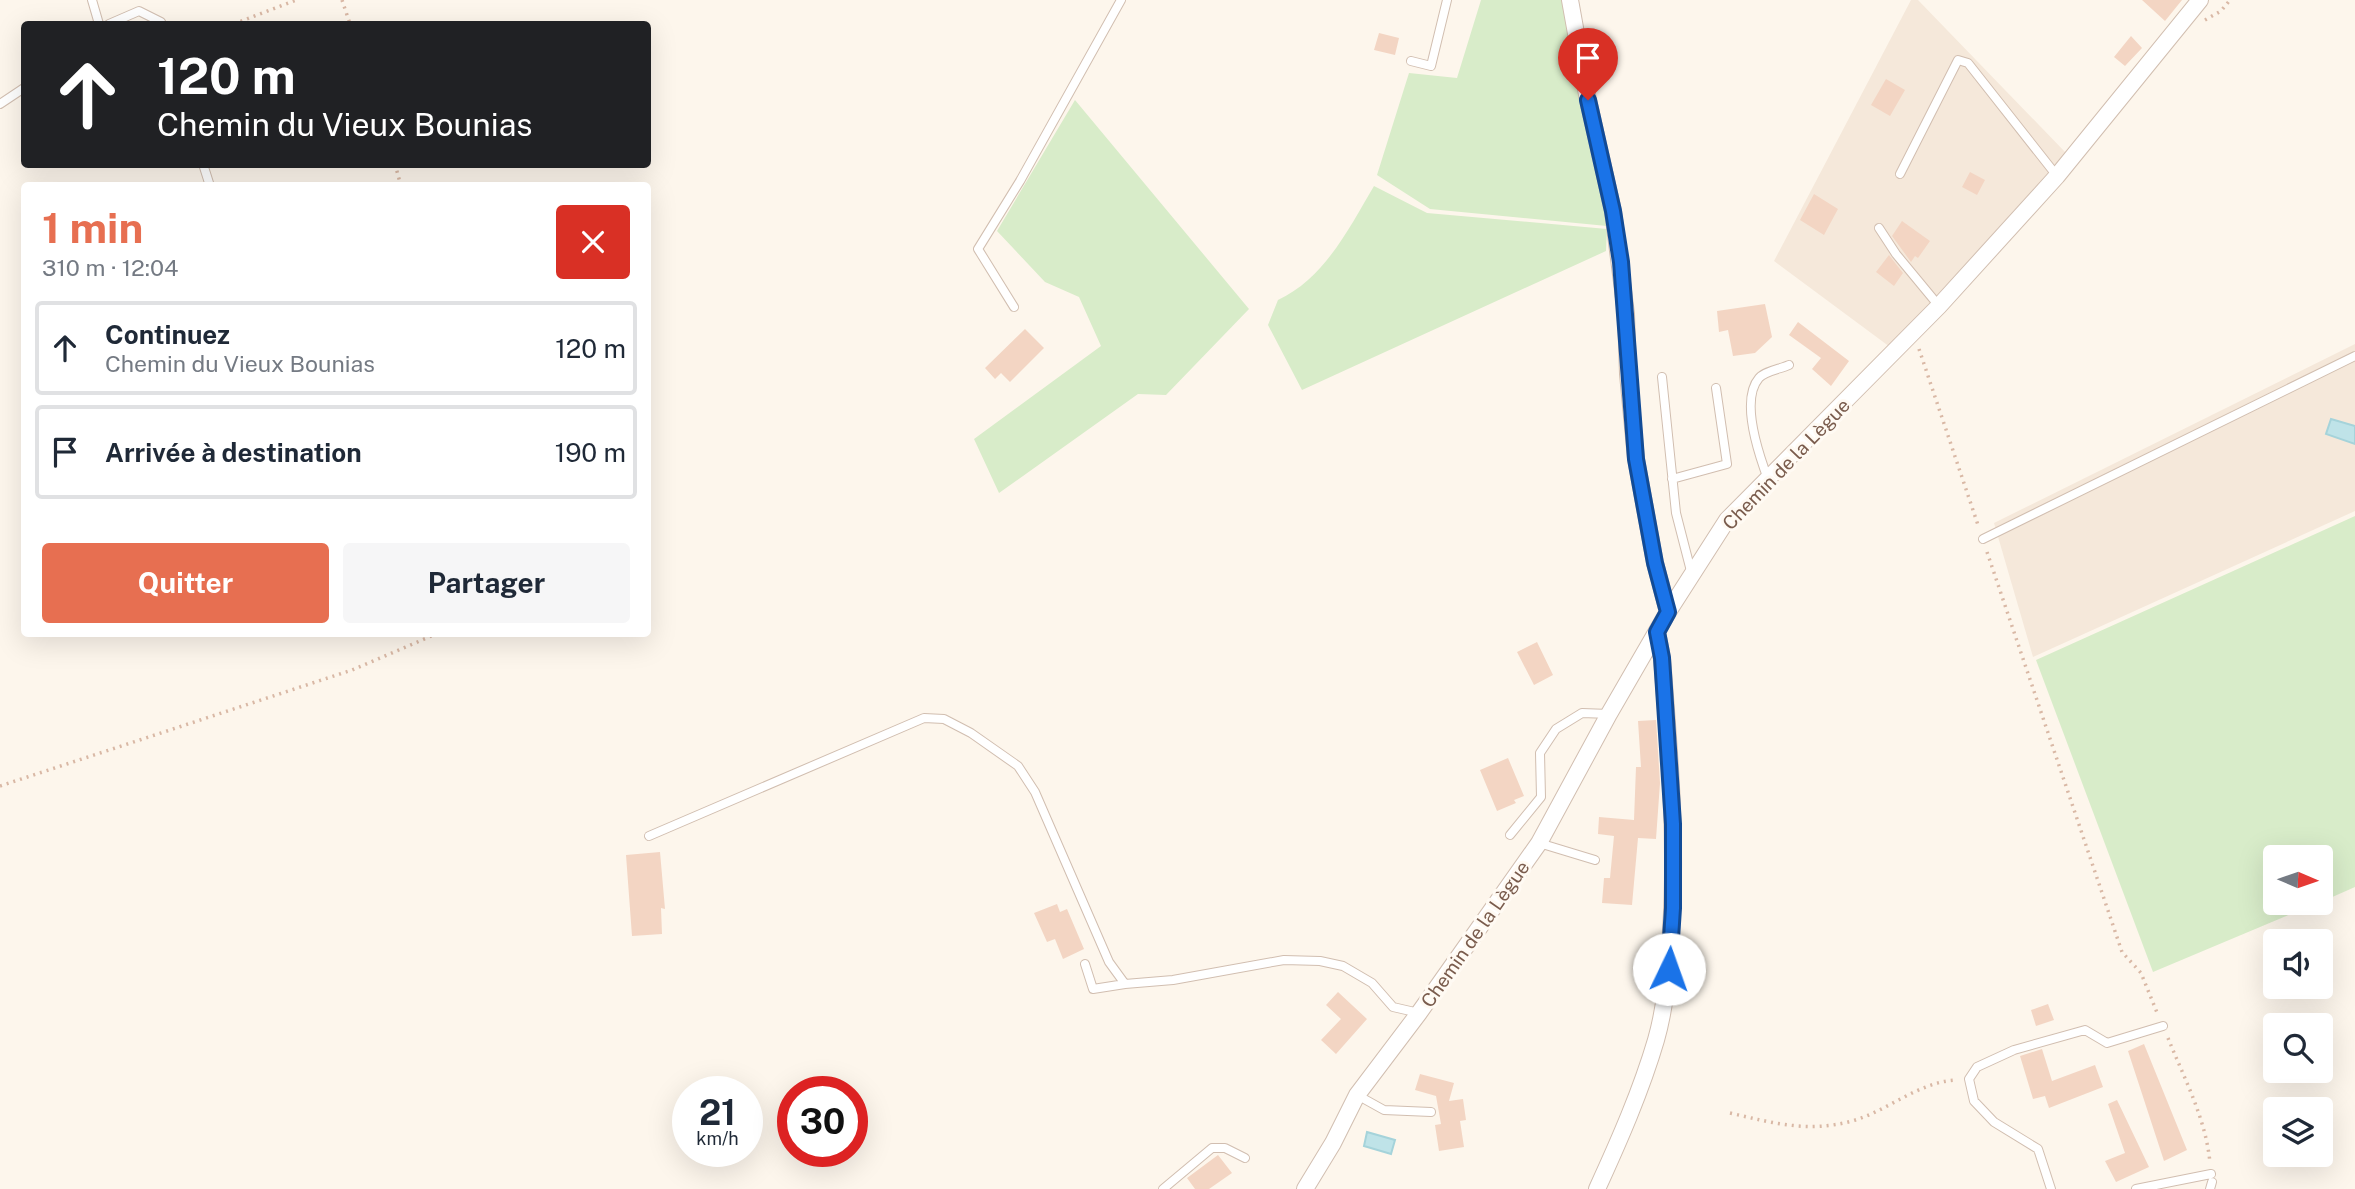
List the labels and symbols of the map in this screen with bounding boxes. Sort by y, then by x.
pin [1558,28,1618,100]
street label: Chemin de la Lègue [1718,394,1854,534]
north arrow [2263,845,2333,915]
street label: Chemin de la Lègue [1416,857,1534,1011]
position arrow [1632,932,1706,1006]
speed limit sign: 30 [777,1076,868,1167]

